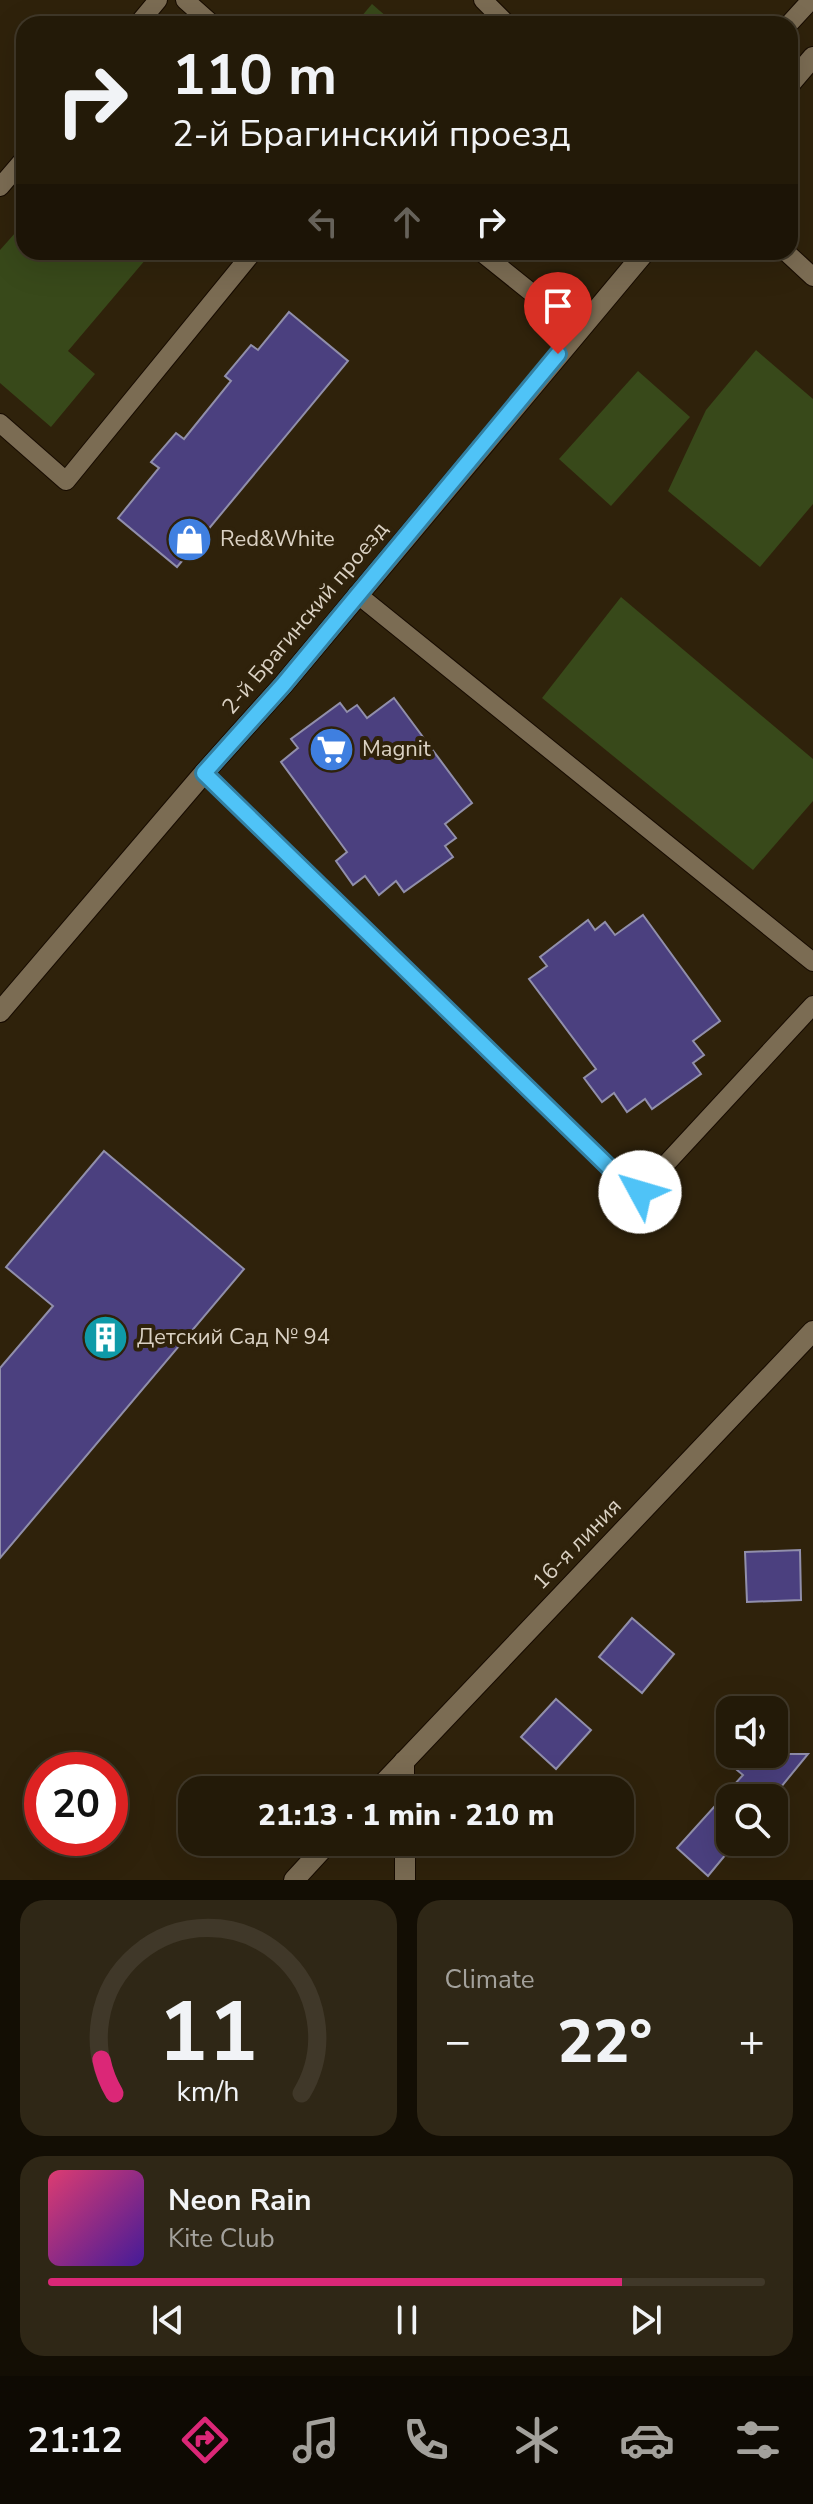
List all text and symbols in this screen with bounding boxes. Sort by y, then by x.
text: 110 m [172,37,337,114]
icon: right [40,48,144,152]
text: 2-й Брагинский проезд [172,110,571,159]
icon: left [301,200,345,244]
icon: ahead [385,200,429,244]
icon: right [469,200,513,244]
pin [524,272,592,354]
icon: arrive [536,284,580,328]
shop icon: Red&White [165,515,213,563]
street label: 2-й Брагинский проезд [215,515,395,721]
place label: Red&White [220,524,335,554]
supermarket icon: Magnit [307,725,355,773]
place label: Magnit [362,734,431,764]
position arrow [598,1150,682,1234]
building icon: Детский Сад № 94 [82,1313,130,1361]
place label: Детский Сад № 94 [137,1322,330,1352]
street label: 16-я линия [526,1492,628,1596]
map controls [716,1696,788,1856]
button: sound [716,1696,788,1768]
speed limit sign: 20 [24,1752,128,1856]
button: search [716,1784,788,1856]
text: 21:13 · 1 min · 210 m [258,1795,554,1836]
text: Climate [445,1962,535,1997]
text: 11 [158,1976,258,2089]
text: 22° [557,2001,652,2083]
text: − [445,2012,471,2072]
text: + [739,2012,765,2072]
text: km/h [177,2072,240,2111]
text: Neon Rain [168,2180,312,2221]
text: Kite Club [168,2221,275,2256]
icon: previous [146,2298,190,2342]
icon: pause [385,2298,429,2342]
icon: next [624,2298,668,2342]
icon: directions [177,2412,233,2468]
icon: music [288,2412,344,2468]
icon: phone [398,2412,454,2468]
icon: climate [509,2412,565,2468]
icon: car [619,2412,675,2468]
icon: filters [730,2412,786,2468]
text: 21:12 [27,2416,123,2465]

